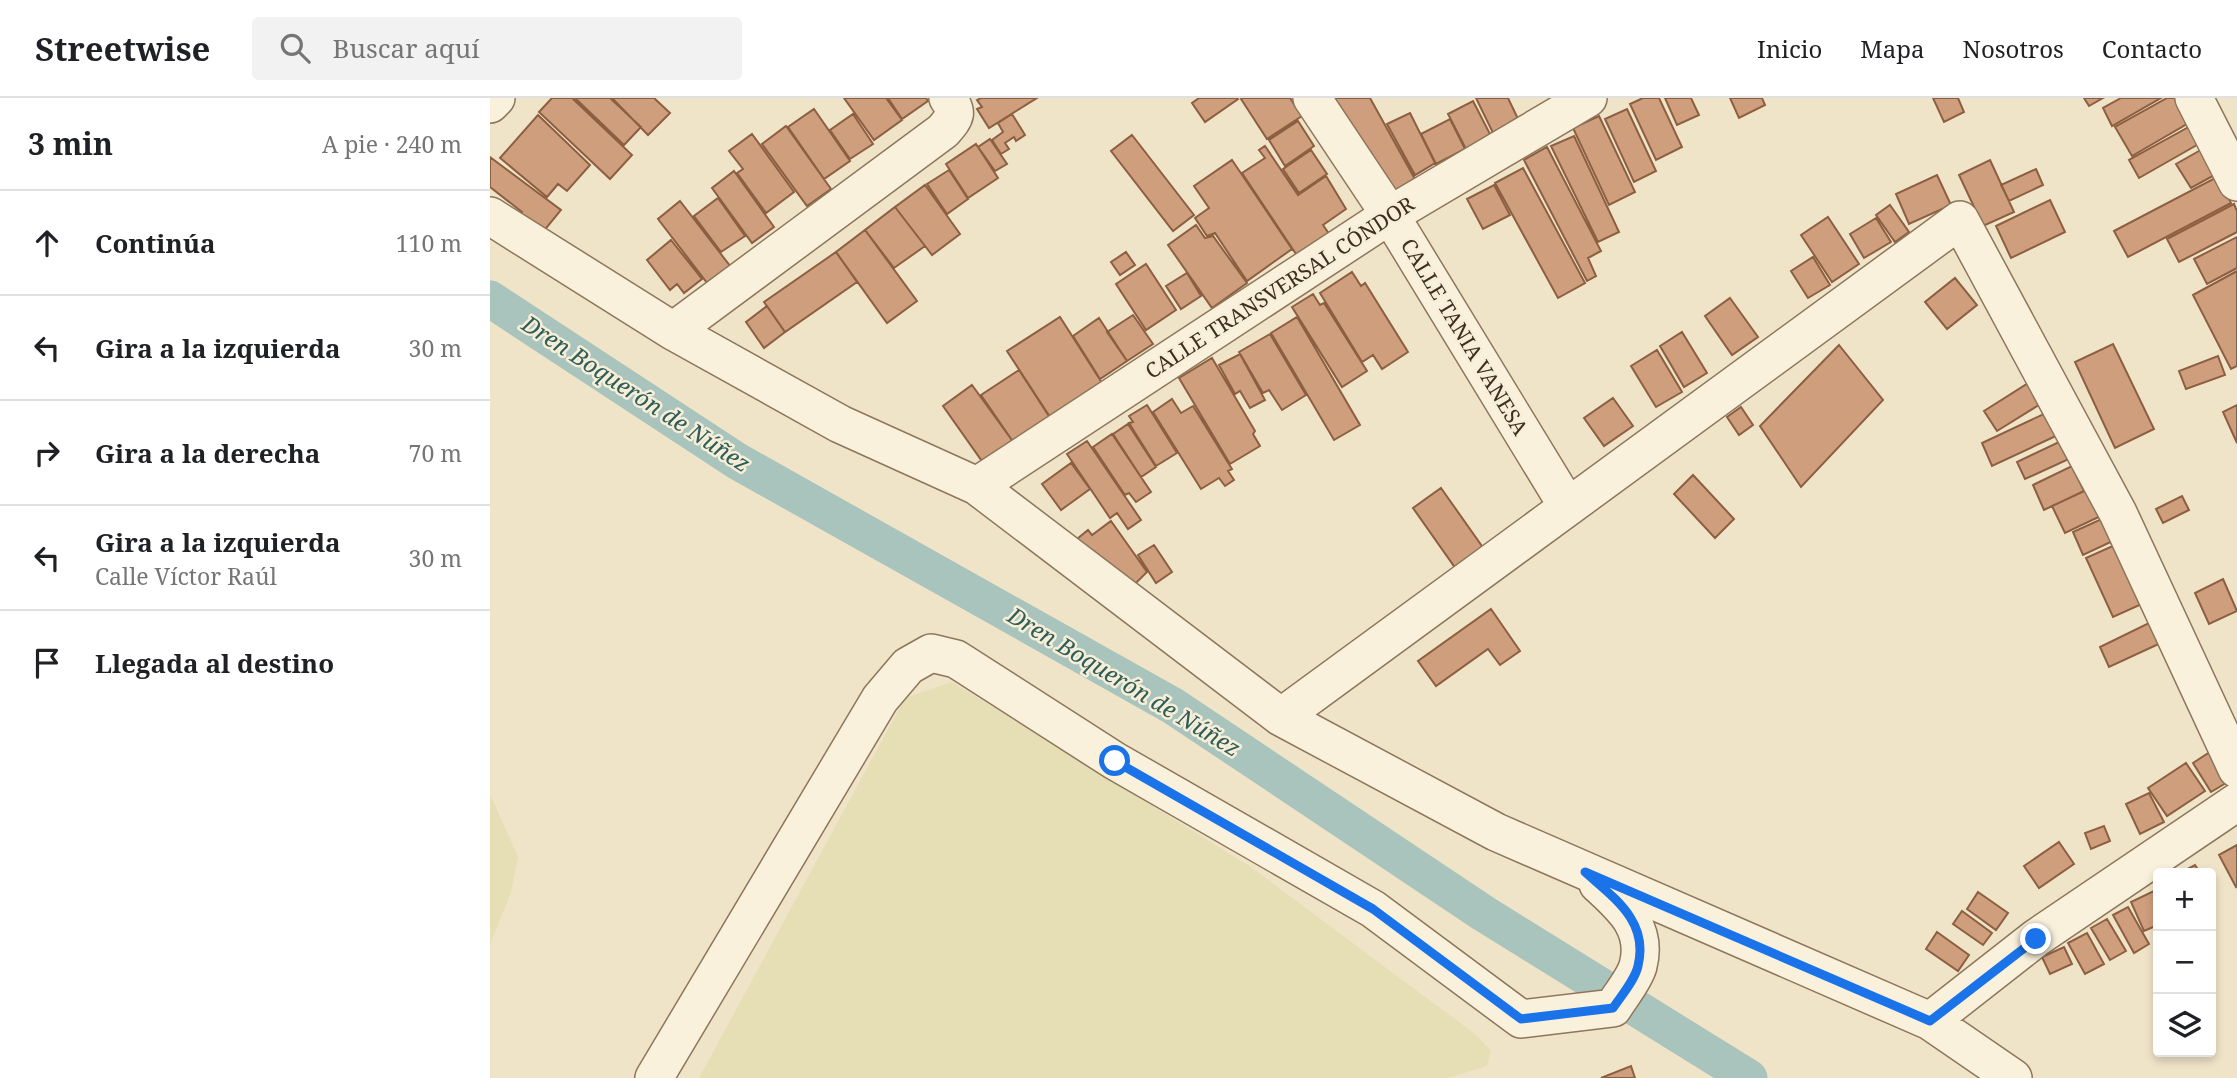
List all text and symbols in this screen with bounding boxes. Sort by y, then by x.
search box [252,17,742,80]
text: Streetwise [35,26,210,71]
icon: search [276,29,314,67]
text: Buscar aquí [332,30,480,66]
text: Inicio [1757,32,1822,65]
text: Mapa [1860,32,1925,65]
text: Nosotros [1963,32,2064,65]
text: Contacto [2102,32,2202,65]
text: 3 min [28,123,113,164]
text: A pie · 240 m [322,128,462,160]
street label: CALLE TRANSVERSAL CÓNDOR [1140,189,1420,385]
icon: ahead [28,224,66,262]
text: Continúa [95,225,216,261]
text: 110 m [396,227,462,259]
street label: CALLE TANIA VANESA [1395,233,1535,440]
water label: Dren Boquerón de Núñez [515,307,757,479]
icon: left [28,329,66,367]
text: Gira a la izquierda [95,330,341,366]
text: 30 m [409,332,462,364]
icon: right [28,434,66,472]
text: Gira a la derecha [95,435,320,471]
text: 70 m [409,437,462,469]
text: Gira a la izquierda [95,524,341,560]
icon: left [28,539,66,577]
text: 30 m [409,542,462,574]
text: Calle Víctor Raúl [95,560,277,592]
water label: Dren Boquerón de Núñez [1001,598,1247,763]
icon: arrive [28,644,66,682]
text: Llegada al destino [95,645,334,681]
route start [1099,745,1130,776]
map controls [2153,868,2216,1057]
button: + [2153,868,2216,931]
route end [2020,923,2051,954]
button: − [2153,931,2216,994]
button: layers [2153,994,2216,1057]

